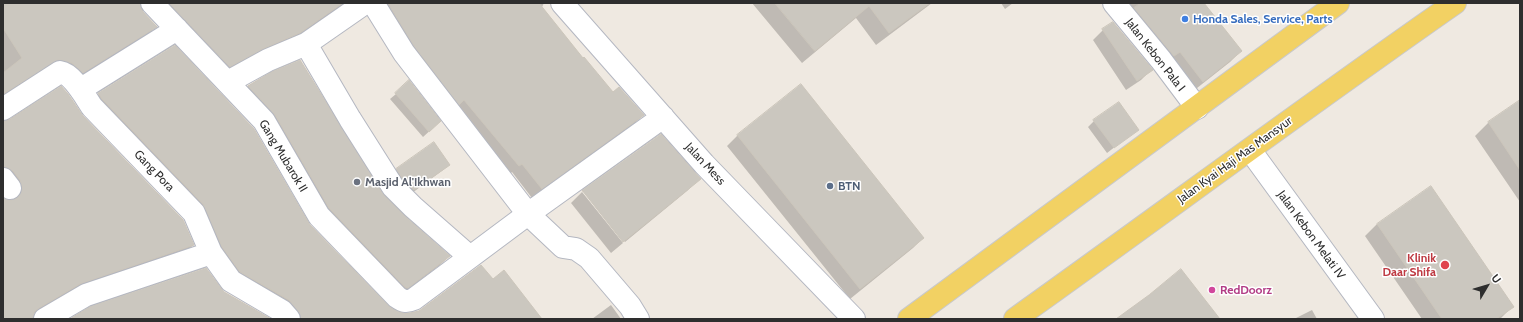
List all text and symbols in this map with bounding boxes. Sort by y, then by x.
place label: Honda Sales, Service, Parts [1193,12,1332,26]
marker: Honda Sales, Service, Parts [1180,14,1190,24]
street label: Jalan Kebon Pala I [1122,16,1188,94]
street label: Jalan Kyai Haji Mas Mansyur [1175,114,1295,206]
street label: Gang Mubarok II [256,117,310,195]
street label: Jalan Mess [682,140,728,188]
street label: Gang Pora [131,147,177,195]
place label: Masjid Al'Ikhwan [365,175,451,189]
marker: Masjid Al'Ikhwan [352,177,362,187]
place label: BTN [838,179,860,193]
marker: BTN [825,181,835,191]
street label: Jalan Kebon Melati IV [1274,188,1348,282]
place label: Klinik Daar Shifa [1382,251,1436,279]
marker: Klinik Daar Shifa [1439,259,1451,271]
north arrow [1467,266,1507,306]
text: U [1489,271,1504,286]
place label: RedDoorz [1220,283,1272,297]
marker: RedDoorz [1207,285,1217,295]

